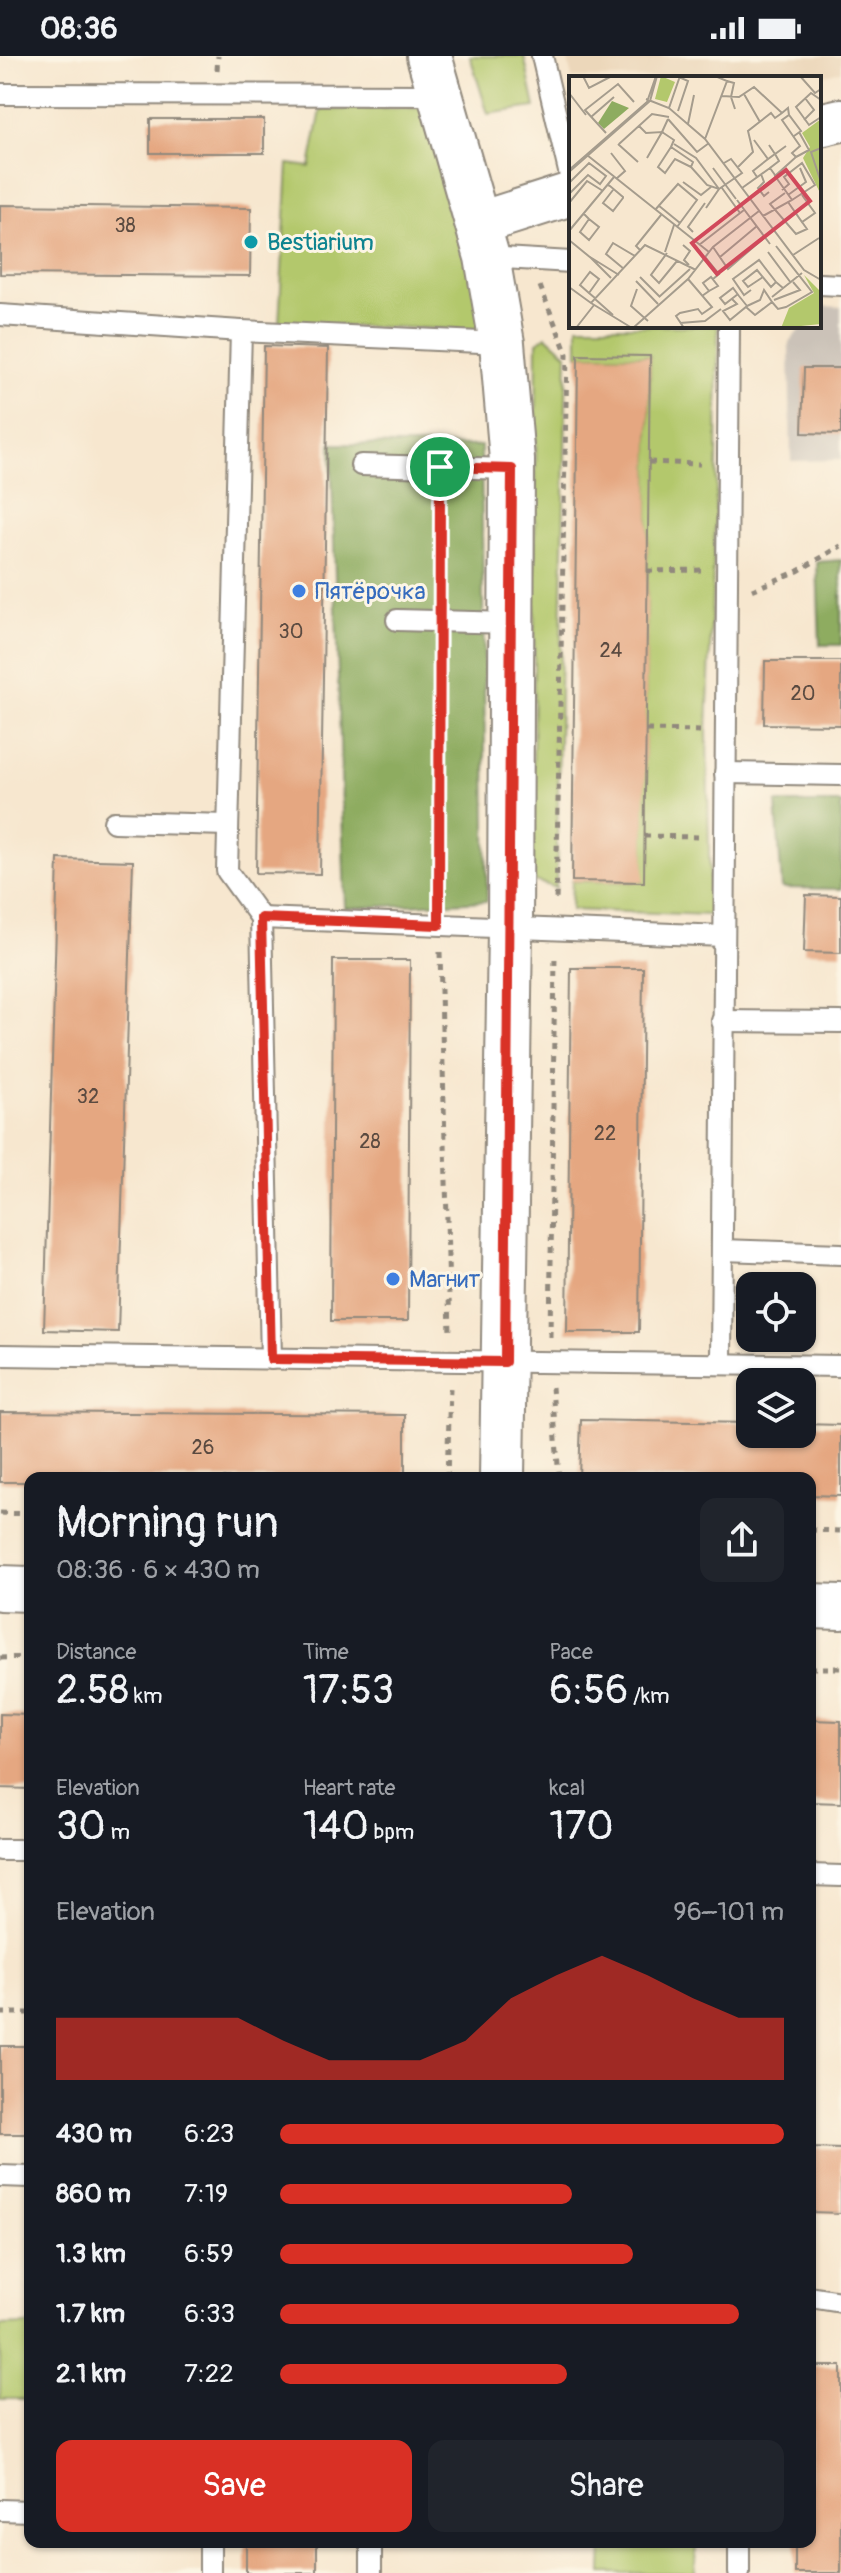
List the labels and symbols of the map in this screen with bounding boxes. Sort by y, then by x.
inset map [569,76,821,328]
house number: 38 [114,213,136,238]
place label: Bestiarium [267,228,374,257]
marker: Bestiarium [242,233,260,251]
pin [406,433,474,501]
place label: Пятёрочка [315,577,426,606]
marker: Пятёрочка [290,582,308,600]
house number: 30 [279,619,303,644]
house number: 24 [600,638,623,663]
house number: 20 [791,681,815,706]
house number: 32 [77,1084,99,1109]
house number: 22 [594,1121,616,1146]
house number: 28 [359,1129,381,1154]
place label: Магнит [409,1265,480,1294]
marker: Магнит [384,1270,402,1288]
house number: 26 [192,1435,214,1460]

